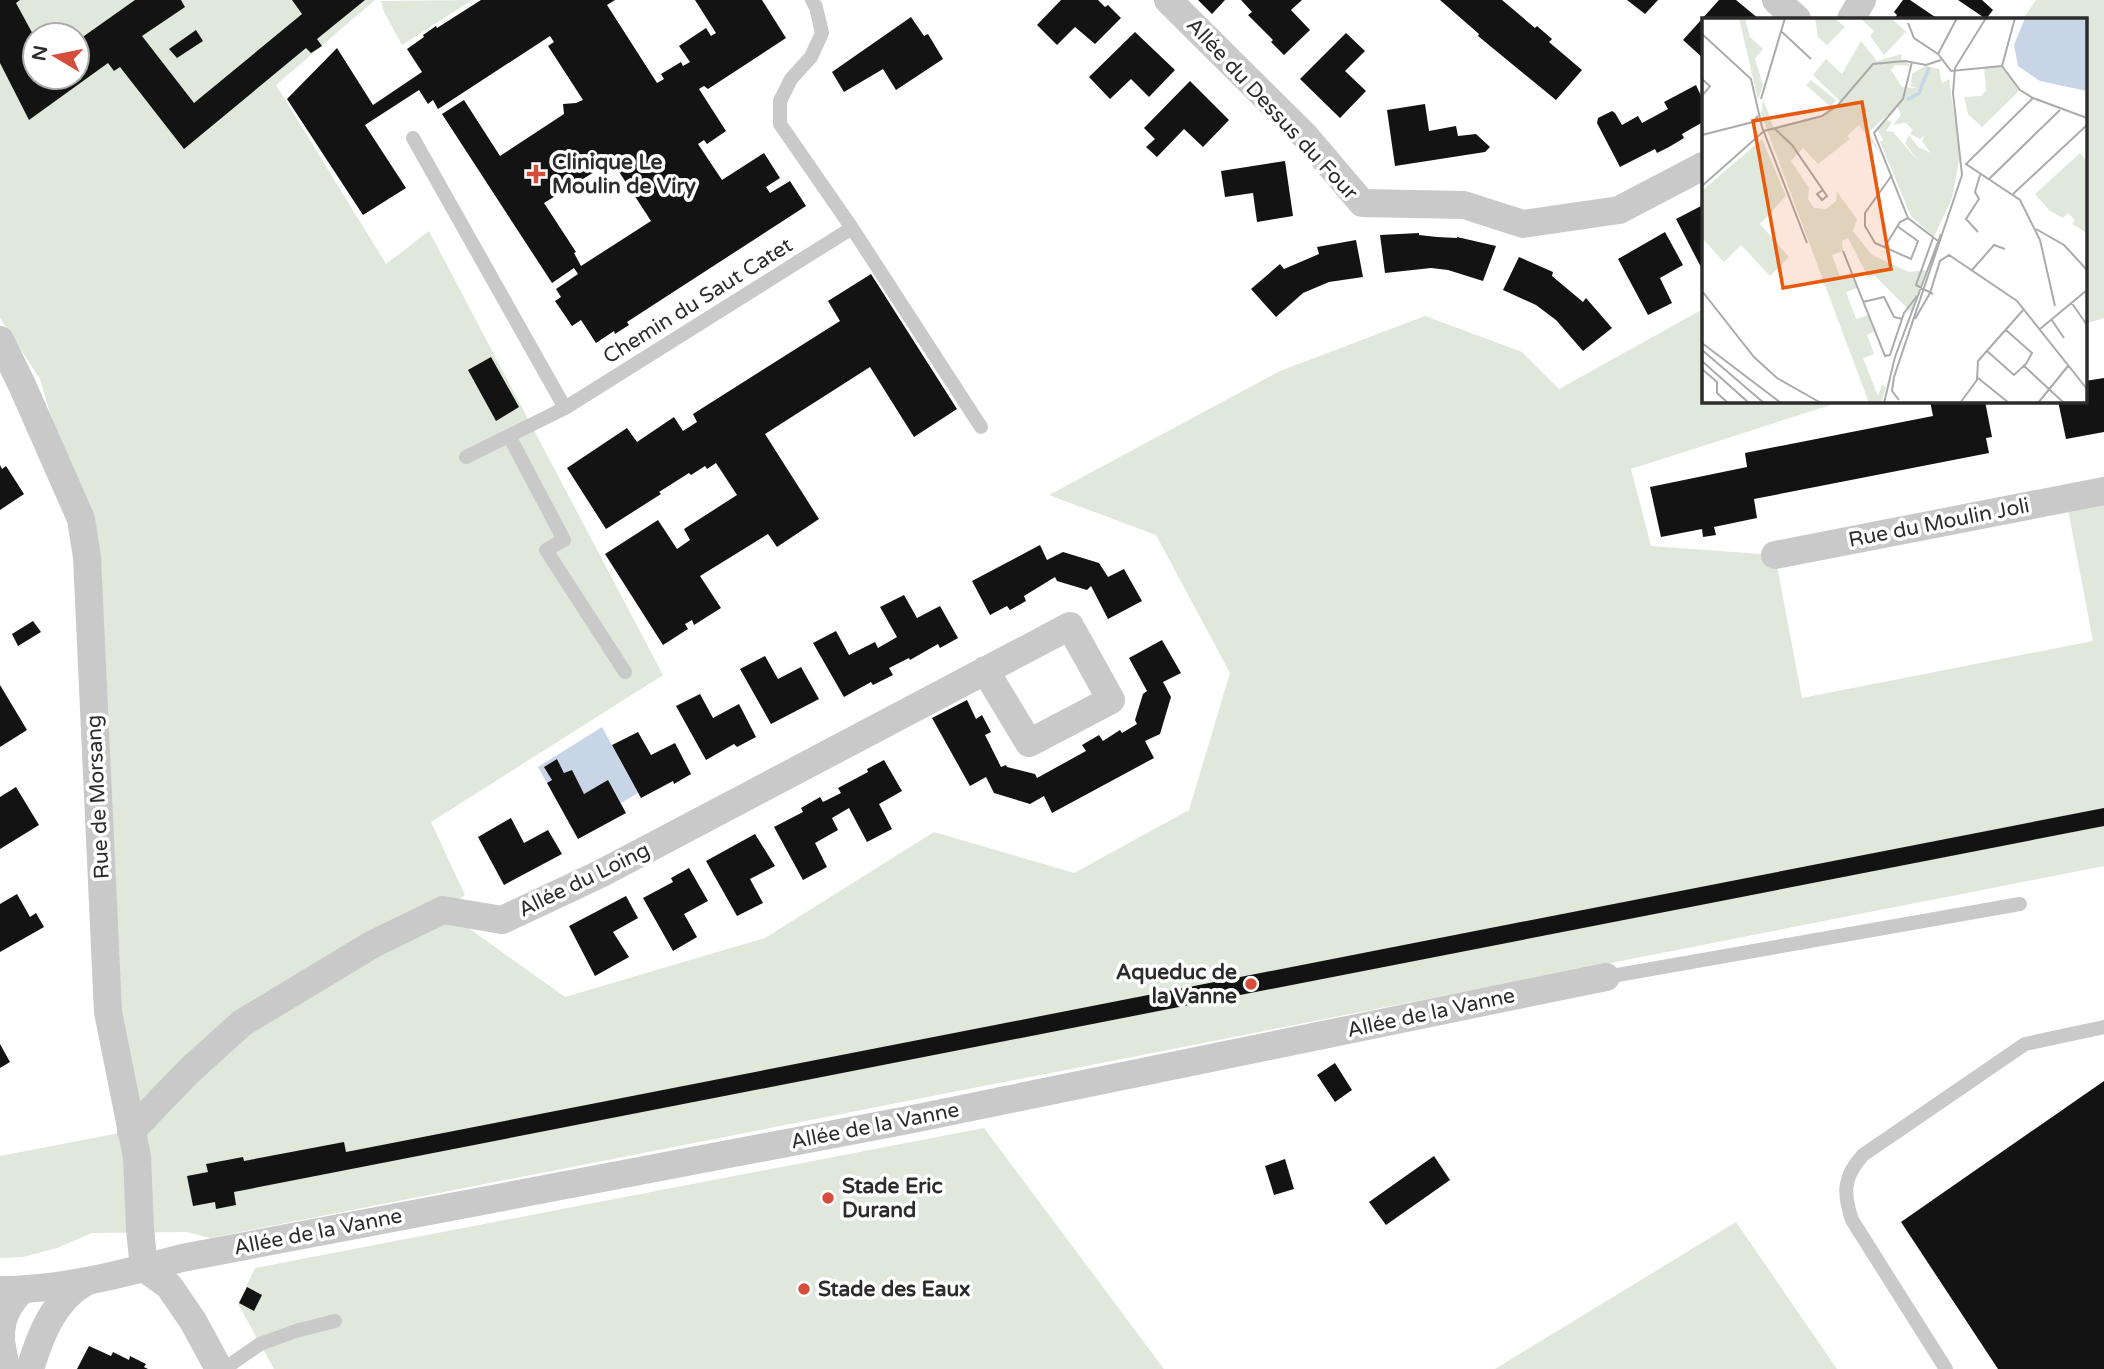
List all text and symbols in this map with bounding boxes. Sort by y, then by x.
street label: Allée du Dessus du Four [1181,13,1363,205]
inset map [1702,18,2086,402]
north arrow [21,21,91,91]
text: N [28,44,52,63]
place label: Clinique Le Moulin de Viry [552,150,696,199]
marker: Clinique Le Moulin de Viry [526,164,546,184]
street label: Chemin du Saut Catet [599,233,797,369]
street label: Rue du Moulin Joli [1846,493,2032,553]
street label: Rue de Morsang [81,714,115,880]
street label: Allée du Loing [514,837,654,923]
place label: Aqueduc de la Vanne [1116,960,1237,1009]
marker: Aqueduc de la Vanne [1243,976,1259,992]
street label: Allée de la Vanne [1345,983,1517,1043]
street label: Allée de la Vanne [789,1097,961,1155]
place label: Stade Eric Durand [842,1174,943,1223]
marker: Stade Eric Durand [820,1190,836,1206]
street label: Allée de la Vanne [232,1203,404,1261]
place label: Stade des Eaux [818,1277,970,1302]
marker: Stade des Eaux [796,1281,812,1297]

